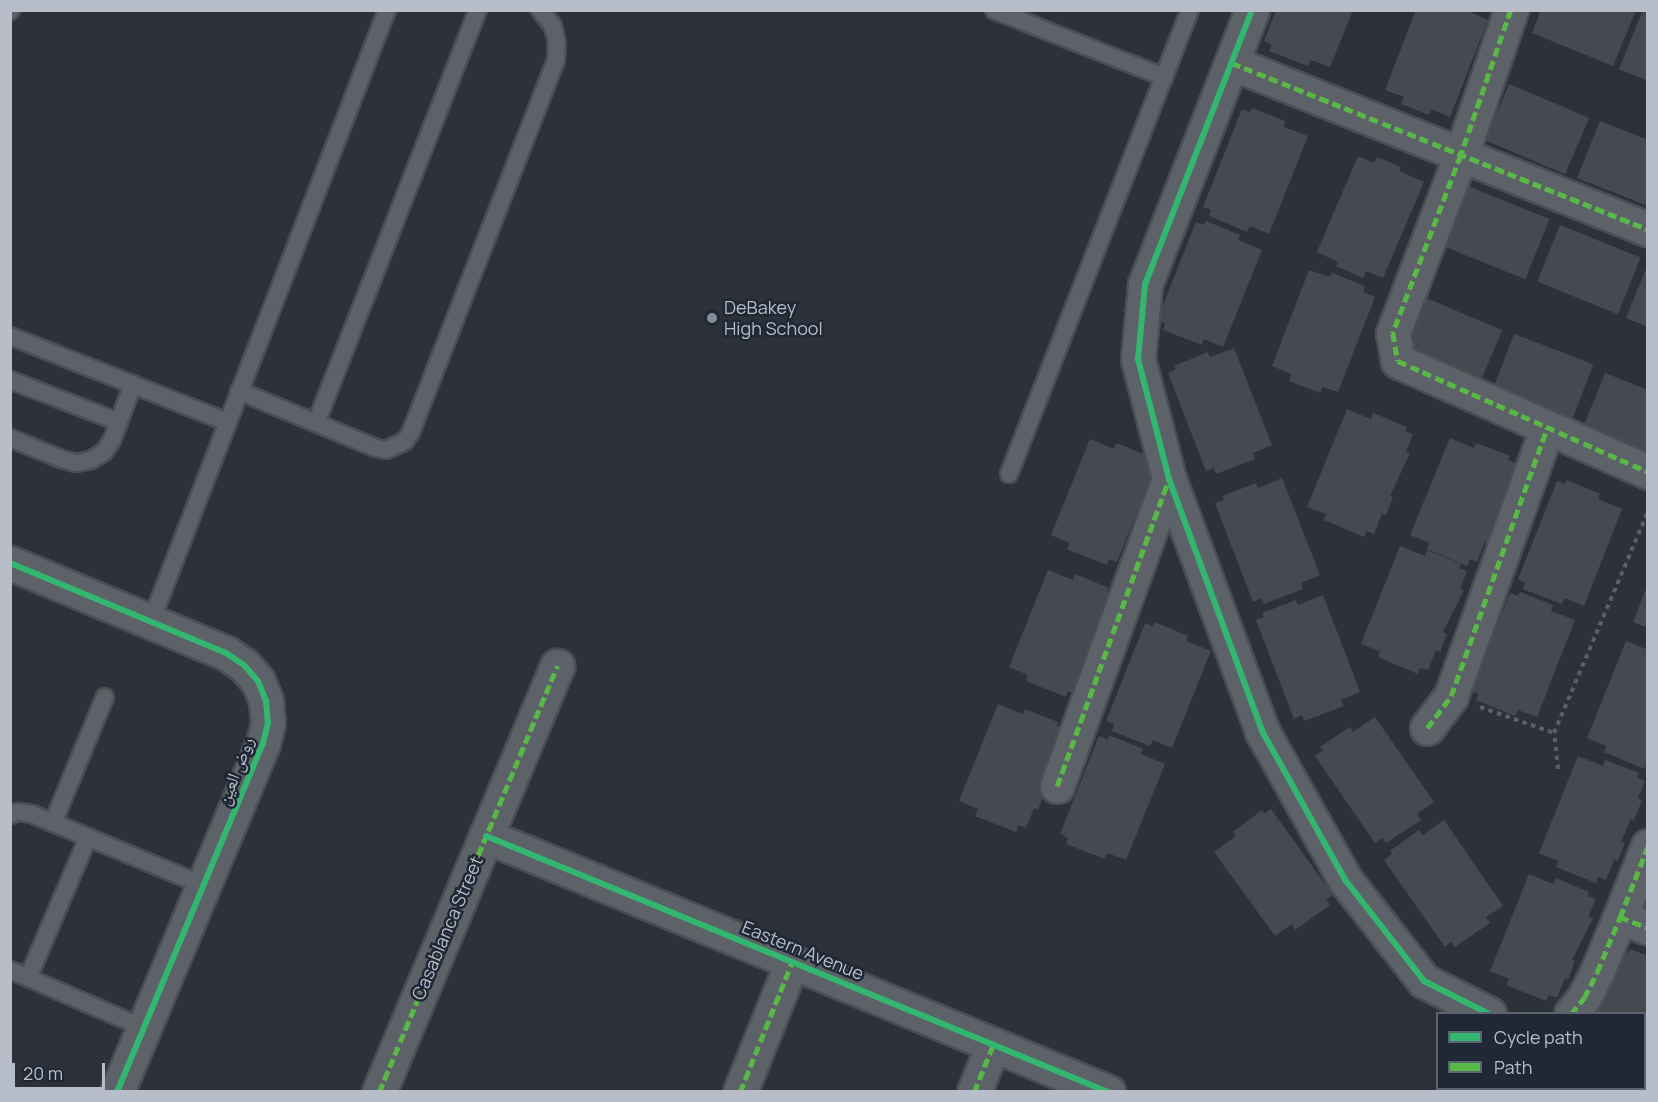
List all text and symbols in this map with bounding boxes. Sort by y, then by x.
place label: DeBakey High School [724,297,823,340]
marker: DeBakey High School [705,311,719,325]
street label: روض العين [212,734,258,808]
street label: Casablanca Street [407,853,487,1003]
street label: Eastern Avenue [739,916,867,984]
legend [1436,1012,1646,1090]
text: Cycle path [1494,1025,1583,1049]
scale bar [15,1051,108,1089]
text: Path [1494,1055,1532,1079]
text: 20 m [23,1061,63,1085]

